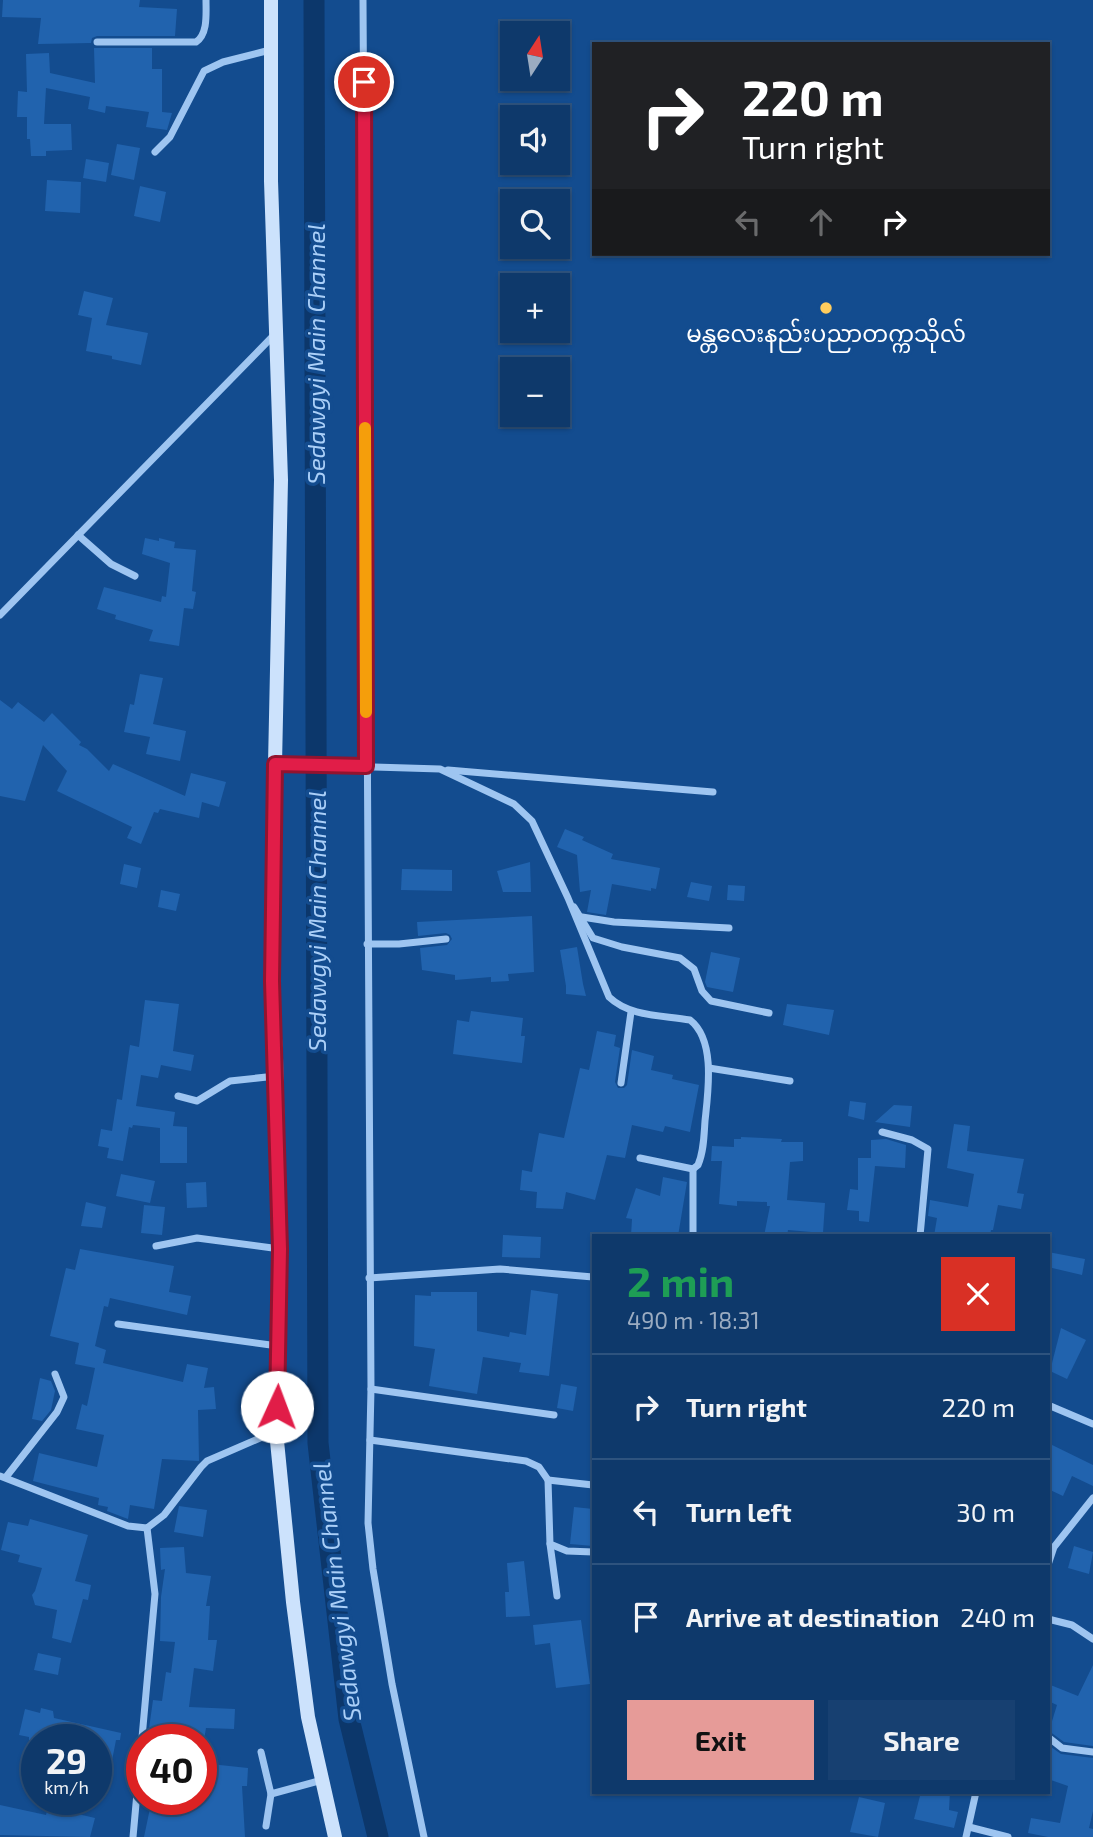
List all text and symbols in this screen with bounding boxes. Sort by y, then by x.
north arrow [500,21,570,91]
map controls [500,21,570,427]
pin [334,52,394,112]
icon: arrive [345,63,383,101]
text: 220 m [742,67,884,126]
icon: right [627,70,718,161]
button: sound [500,105,570,175]
text: Turn right [742,127,884,165]
button: search [500,189,570,259]
icon: left [729,203,767,241]
icon: ahead [802,203,840,241]
icon: right [875,203,913,241]
water label: Sedawgyi Main Channel [301,224,330,484]
button: + [500,273,570,343]
marker: မန္တလေးနည်းပညာတက္ကသိုလ် [818,300,834,316]
place label: မန္တလေးနည်းပညာတက္ကသိုလ် [686,318,966,353]
button: − [500,357,570,427]
water label: Sedawgyi Main Channel [302,791,331,1051]
text: 2 min [627,1255,734,1305]
button: close [941,1257,1015,1331]
text: 490 m · 18:31 [627,1306,760,1334]
position arrow [240,1370,314,1444]
icon: right [627,1388,665,1426]
text: Turn right [686,1391,807,1422]
text: 220 m [942,1391,1015,1422]
water label: Sedawgyi Main Channel [306,1461,366,1723]
icon: left [627,1493,665,1531]
text: Turn left [686,1496,792,1527]
text: 30 m [956,1496,1015,1527]
icon: arrive [627,1598,665,1636]
text: Arrive at destination [686,1601,939,1632]
text: 240 m [960,1601,1035,1632]
button: Exit [627,1700,814,1780]
button: Share [828,1700,1015,1780]
speed limit sign: 40 [126,1724,217,1815]
text: 29 [46,1739,87,1781]
text: km/h [44,1776,89,1798]

